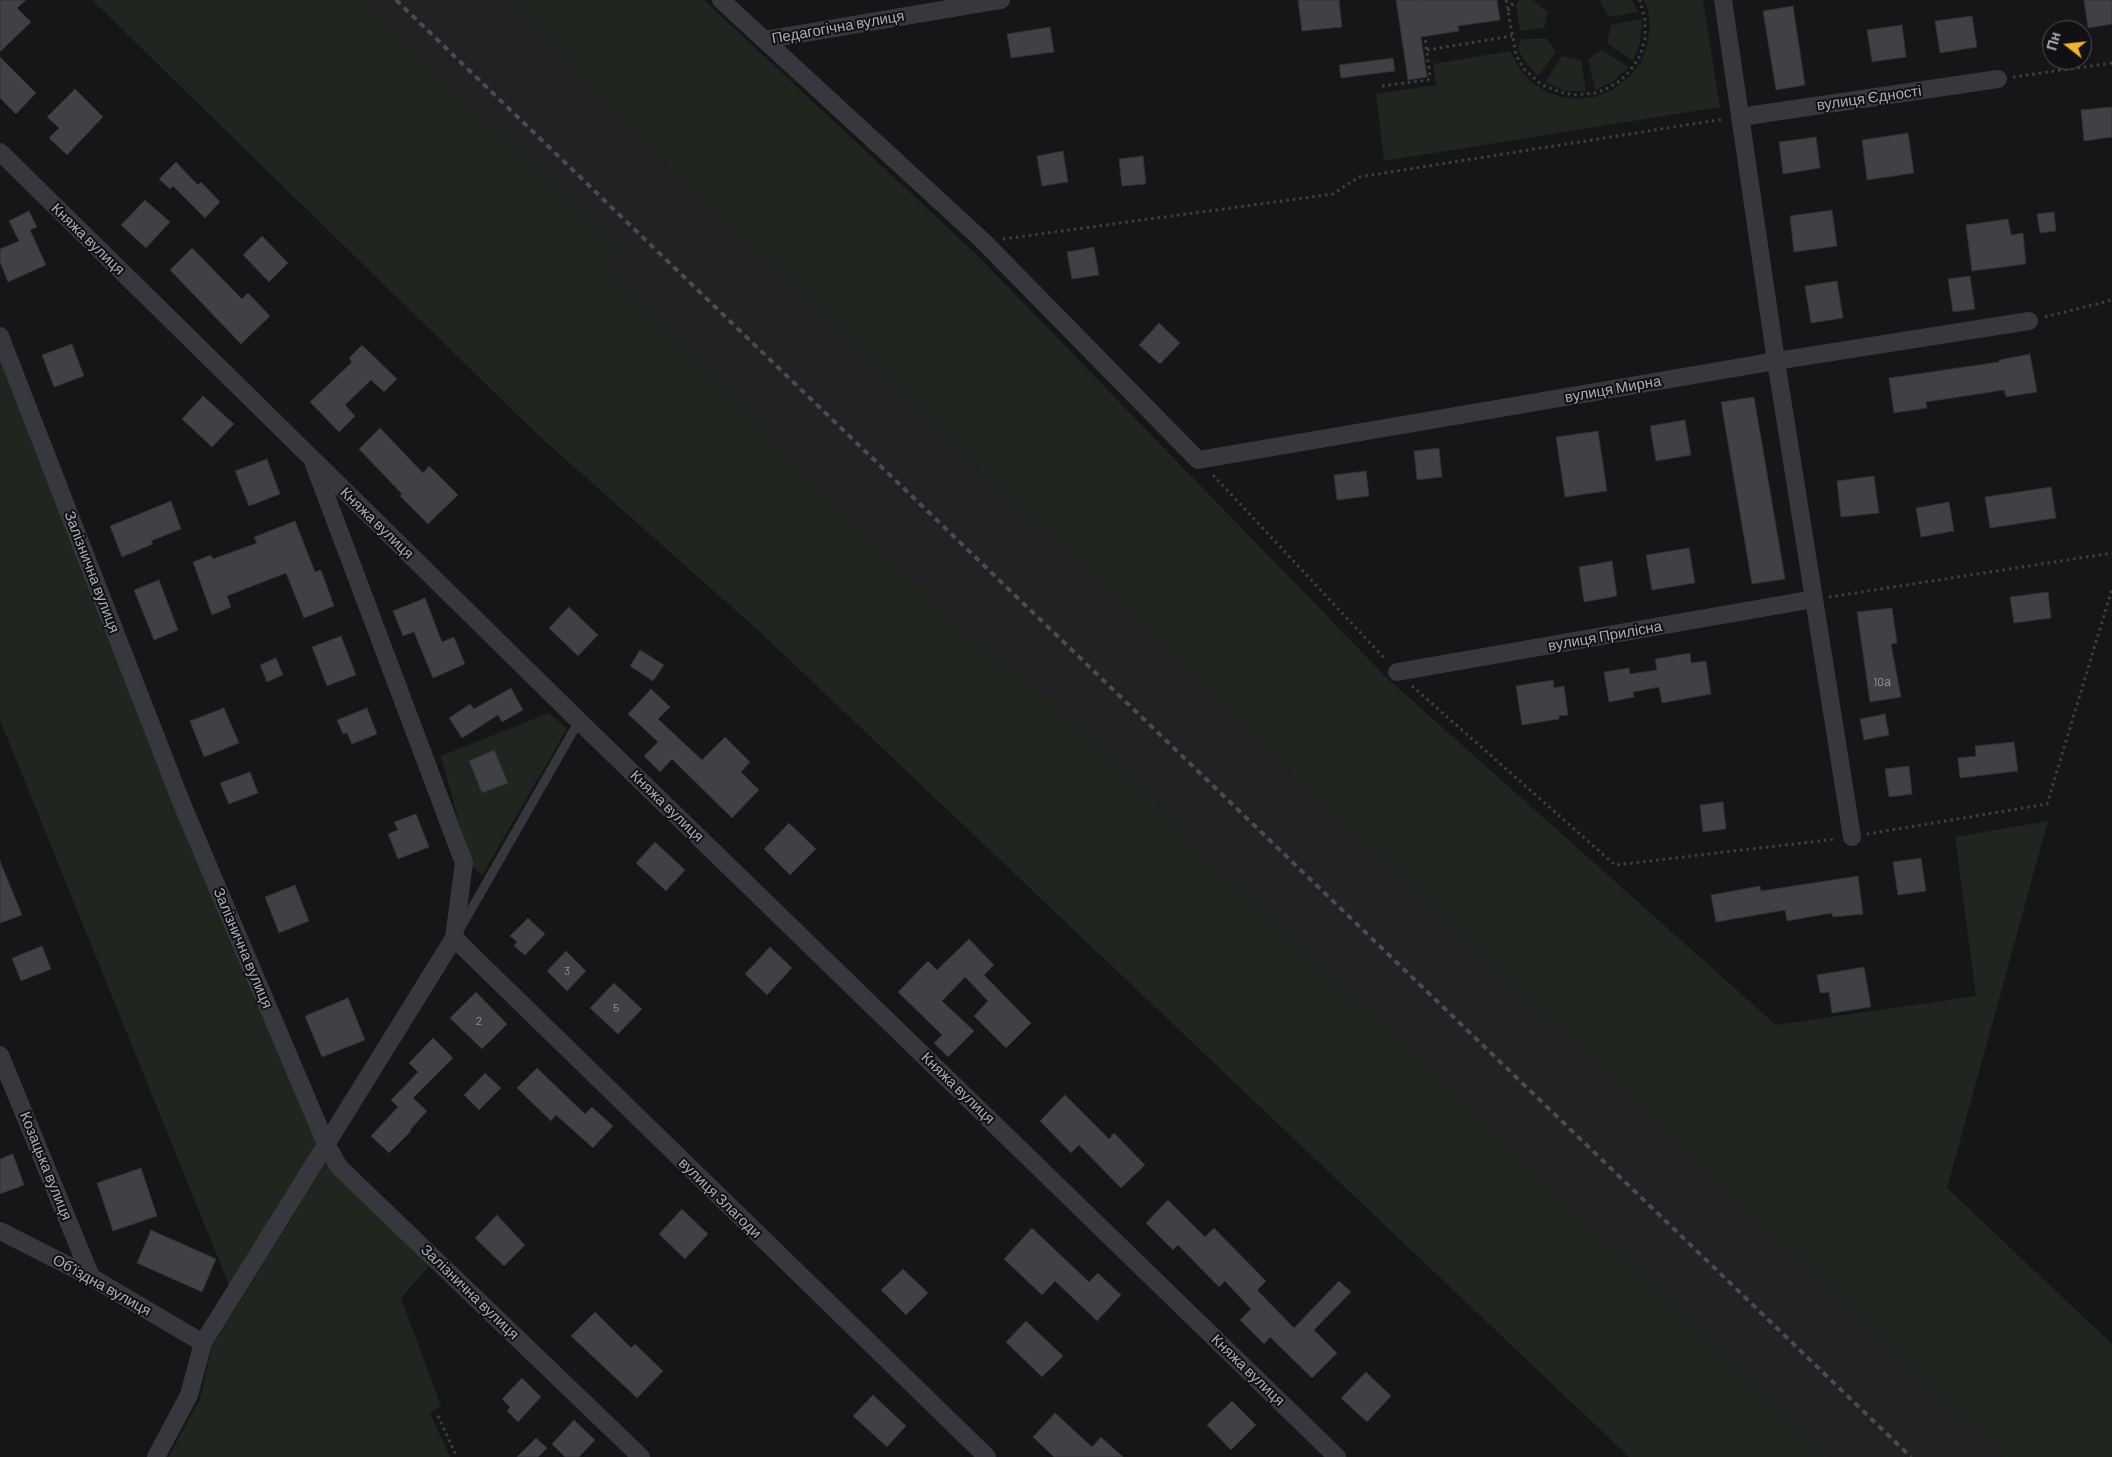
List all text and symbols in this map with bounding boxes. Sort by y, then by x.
street label: Педагогічна вулиця [770,6,906,48]
north arrow [2042,20,2092,70]
text: Пн [2042,30,2064,52]
street label: вулиця Єдності [1816,82,1922,114]
street label: Княжа вулиця [48,199,128,279]
street label: вулиця Мирна [1563,372,1663,406]
street label: Княжа вулиця [337,483,417,563]
street label: Залізнична вулиця [60,509,124,635]
street label: вулиця Прилісна [1547,617,1663,655]
house number: 10а [1873,675,1891,689]
street label: Княжа вулиця [627,766,707,846]
street label: Залізнична вулиця [209,885,277,1011]
house number: 3 [564,964,570,978]
house number: 5 [613,1001,619,1015]
house number: 2 [476,1014,482,1028]
street label: Княжа вулиця [918,1048,998,1128]
street label: Козацька вулиця [16,1109,76,1223]
street label: вулиця Злагоди [675,1154,765,1242]
street label: Залізнична вулиця [417,1241,523,1343]
street label: Обʼїздна вулиця [49,1250,155,1320]
street label: Княжа вулиця [1208,1330,1288,1410]

